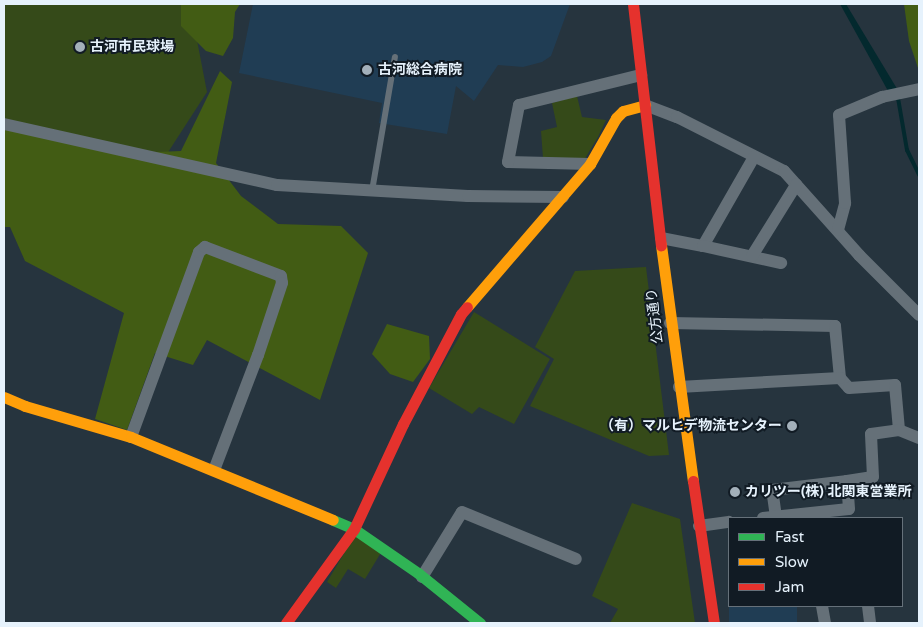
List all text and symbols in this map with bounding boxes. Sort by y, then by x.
place label: 古河市民球場 [90,39,174,55]
marker: 古河市民球場 [74,41,86,53]
place label: 古河総合病院 [378,62,462,78]
marker: 古河総合病院 [360,63,374,77]
street label: 公方通り [643,287,667,345]
place label: （有）マルヒデ物流センター [600,418,782,434]
marker: （有）マルヒデ物流センター [786,420,798,432]
place label: カリツー(株) 北関東営業所 [745,484,911,500]
marker: カリツー(株) 北関東営業所 [729,486,741,498]
legend [728,517,903,607]
text: Fast [775,528,804,546]
text: Slow [775,553,809,571]
text: Jam [775,578,804,596]

